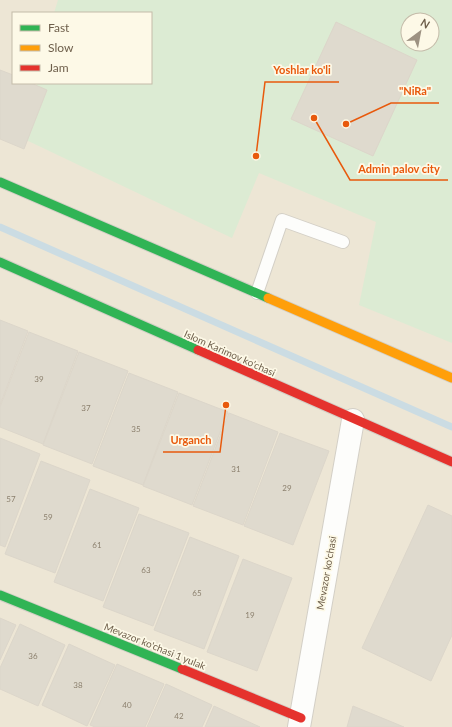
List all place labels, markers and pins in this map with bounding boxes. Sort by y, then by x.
callout: Yoshlar ko'li [265,59,339,82]
callout: "NiRa" [391,80,439,103]
callout: Admin palov city [350,157,448,180]
callout: Urganch [163,429,220,452]

